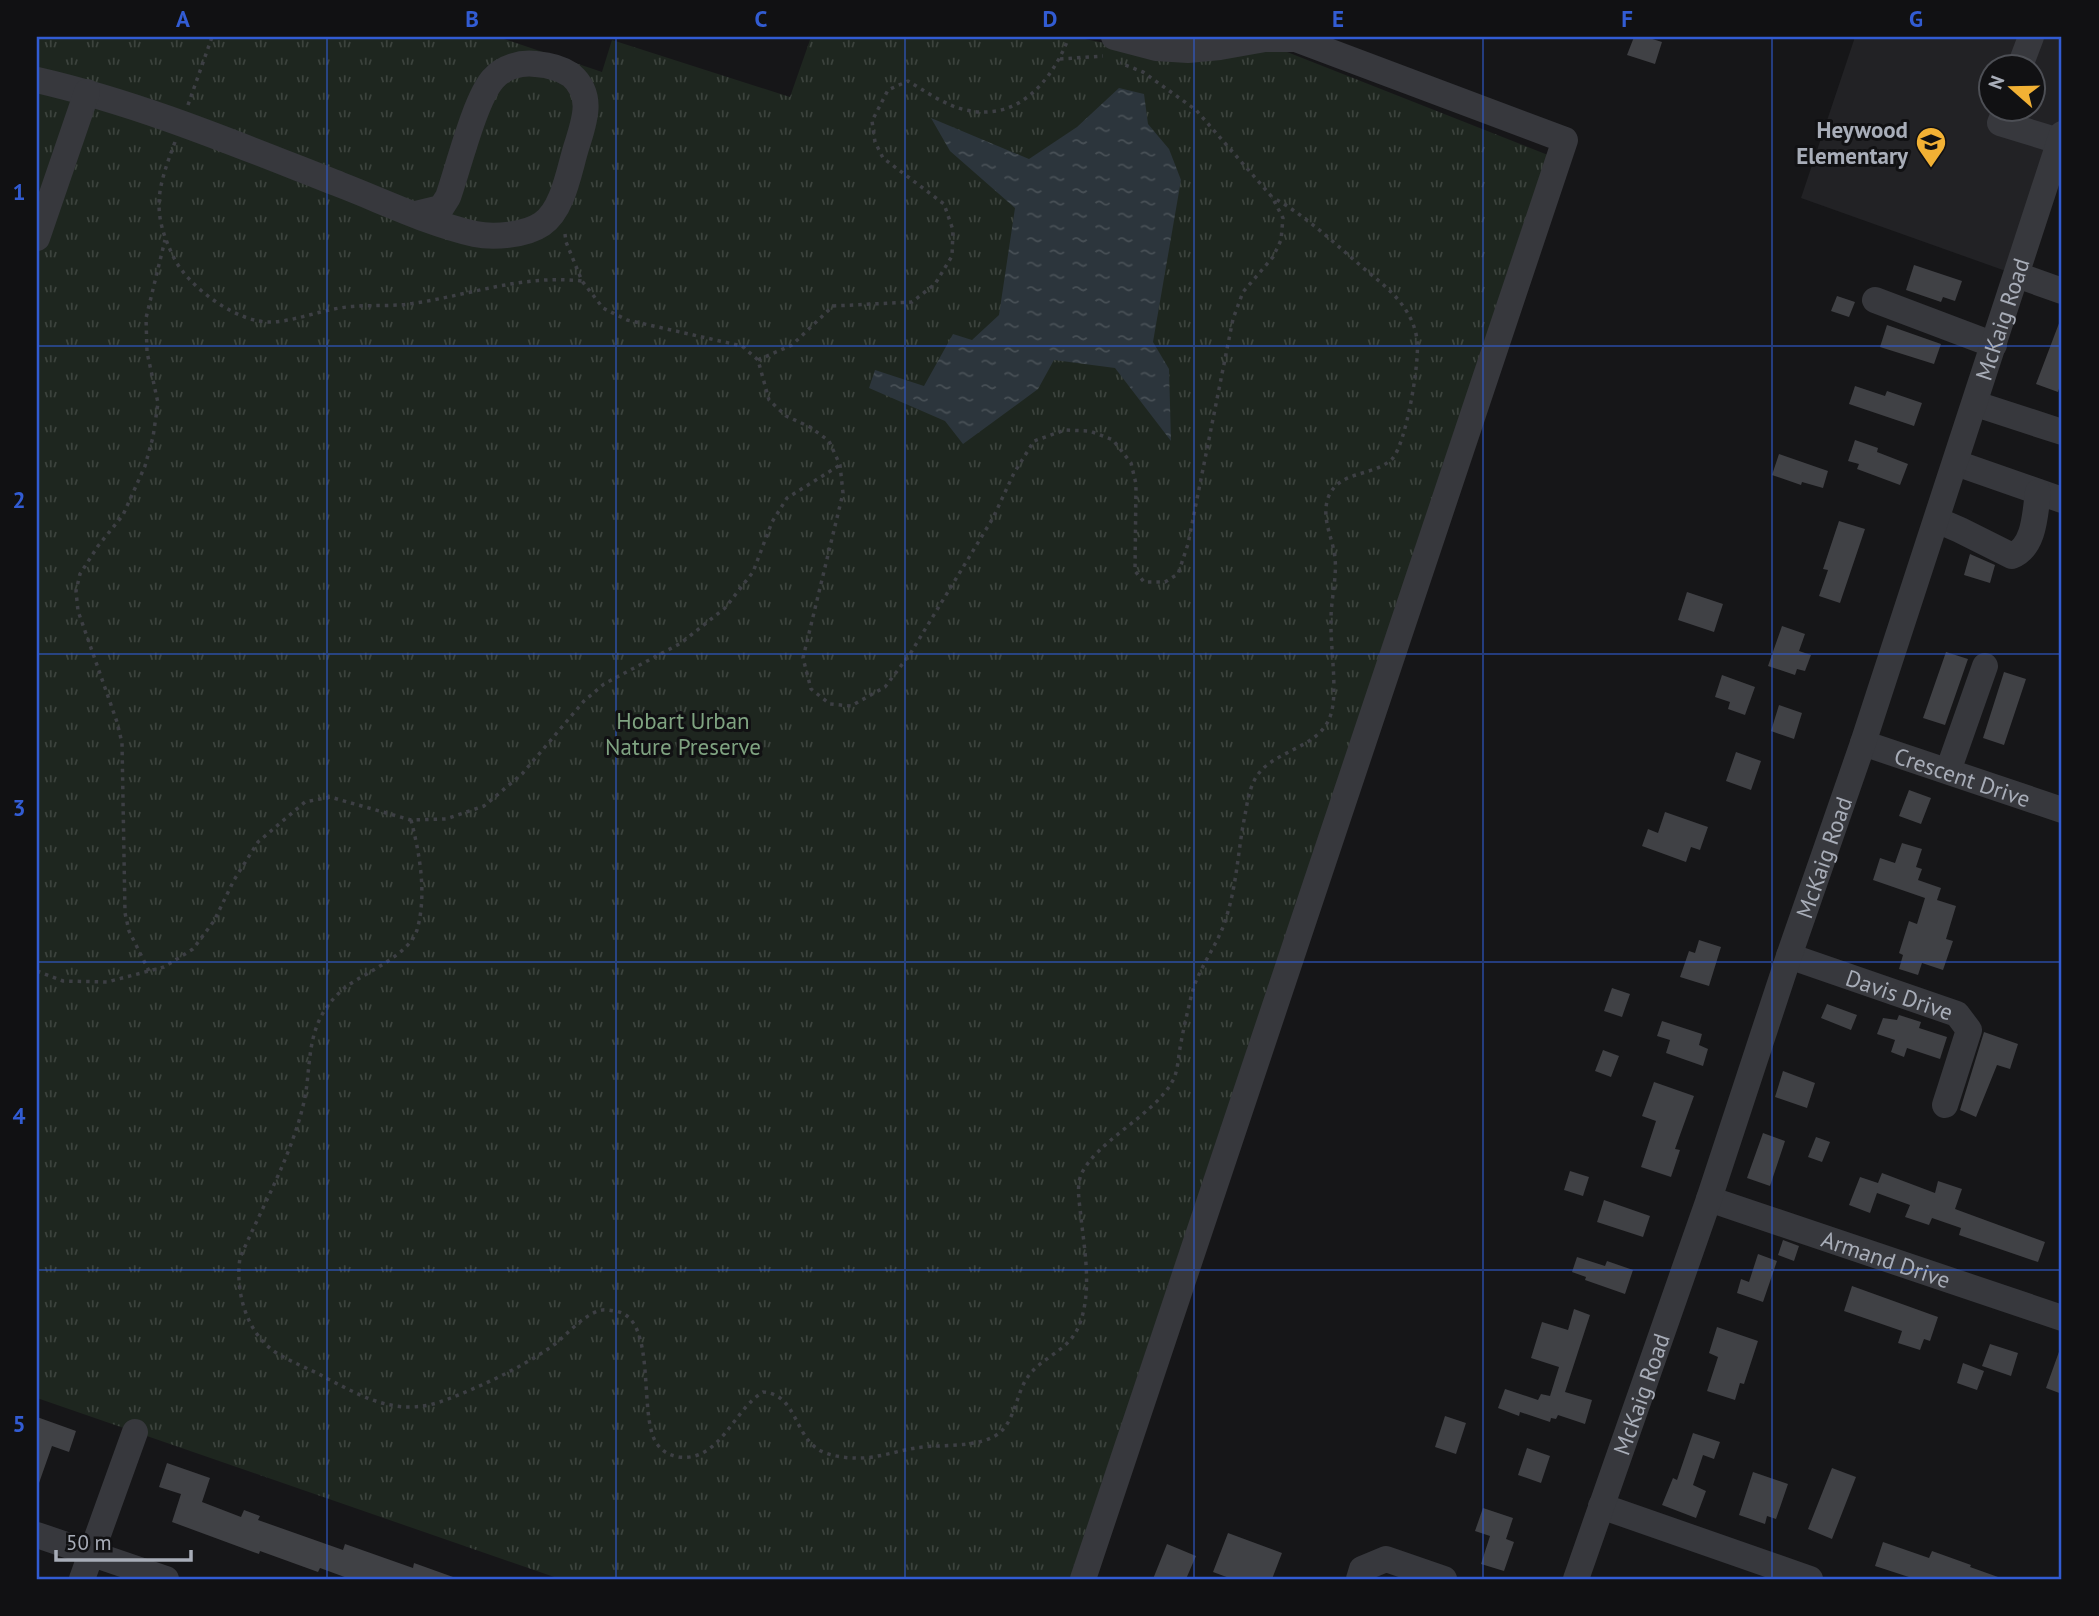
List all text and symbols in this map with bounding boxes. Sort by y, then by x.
text: A [176,4,190,33]
text: B [465,4,479,33]
text: C [755,4,768,33]
text: D [1043,4,1057,33]
text: E [1332,4,1344,33]
text: F [1621,4,1633,33]
text: G [1909,4,1923,33]
north arrow [1976,52,2046,122]
text: N [1983,72,2009,92]
place label: Heywood Elementary [1796,115,1909,170]
school or university icon: Heywood Elementary [1914,125,1948,169]
text: 1 [12,177,26,206]
street label: McKaig Road [1968,254,2035,384]
text: 2 [12,485,26,514]
park label: Hobart Urban Nature Preserve [605,706,761,761]
street label: Crescent Drive [1891,740,2034,813]
text: 3 [12,793,26,822]
street label: McKaig Road [1789,793,1858,922]
street label: Davis Drive [1842,962,1957,1026]
text: 4 [12,1101,26,1130]
street label: Armand Drive [1818,1224,1954,1294]
street label: McKaig Road [1606,1329,1675,1459]
text: 5 [12,1409,26,1438]
scale bar [56,1518,191,1562]
text: 50 m [66,1529,112,1556]

